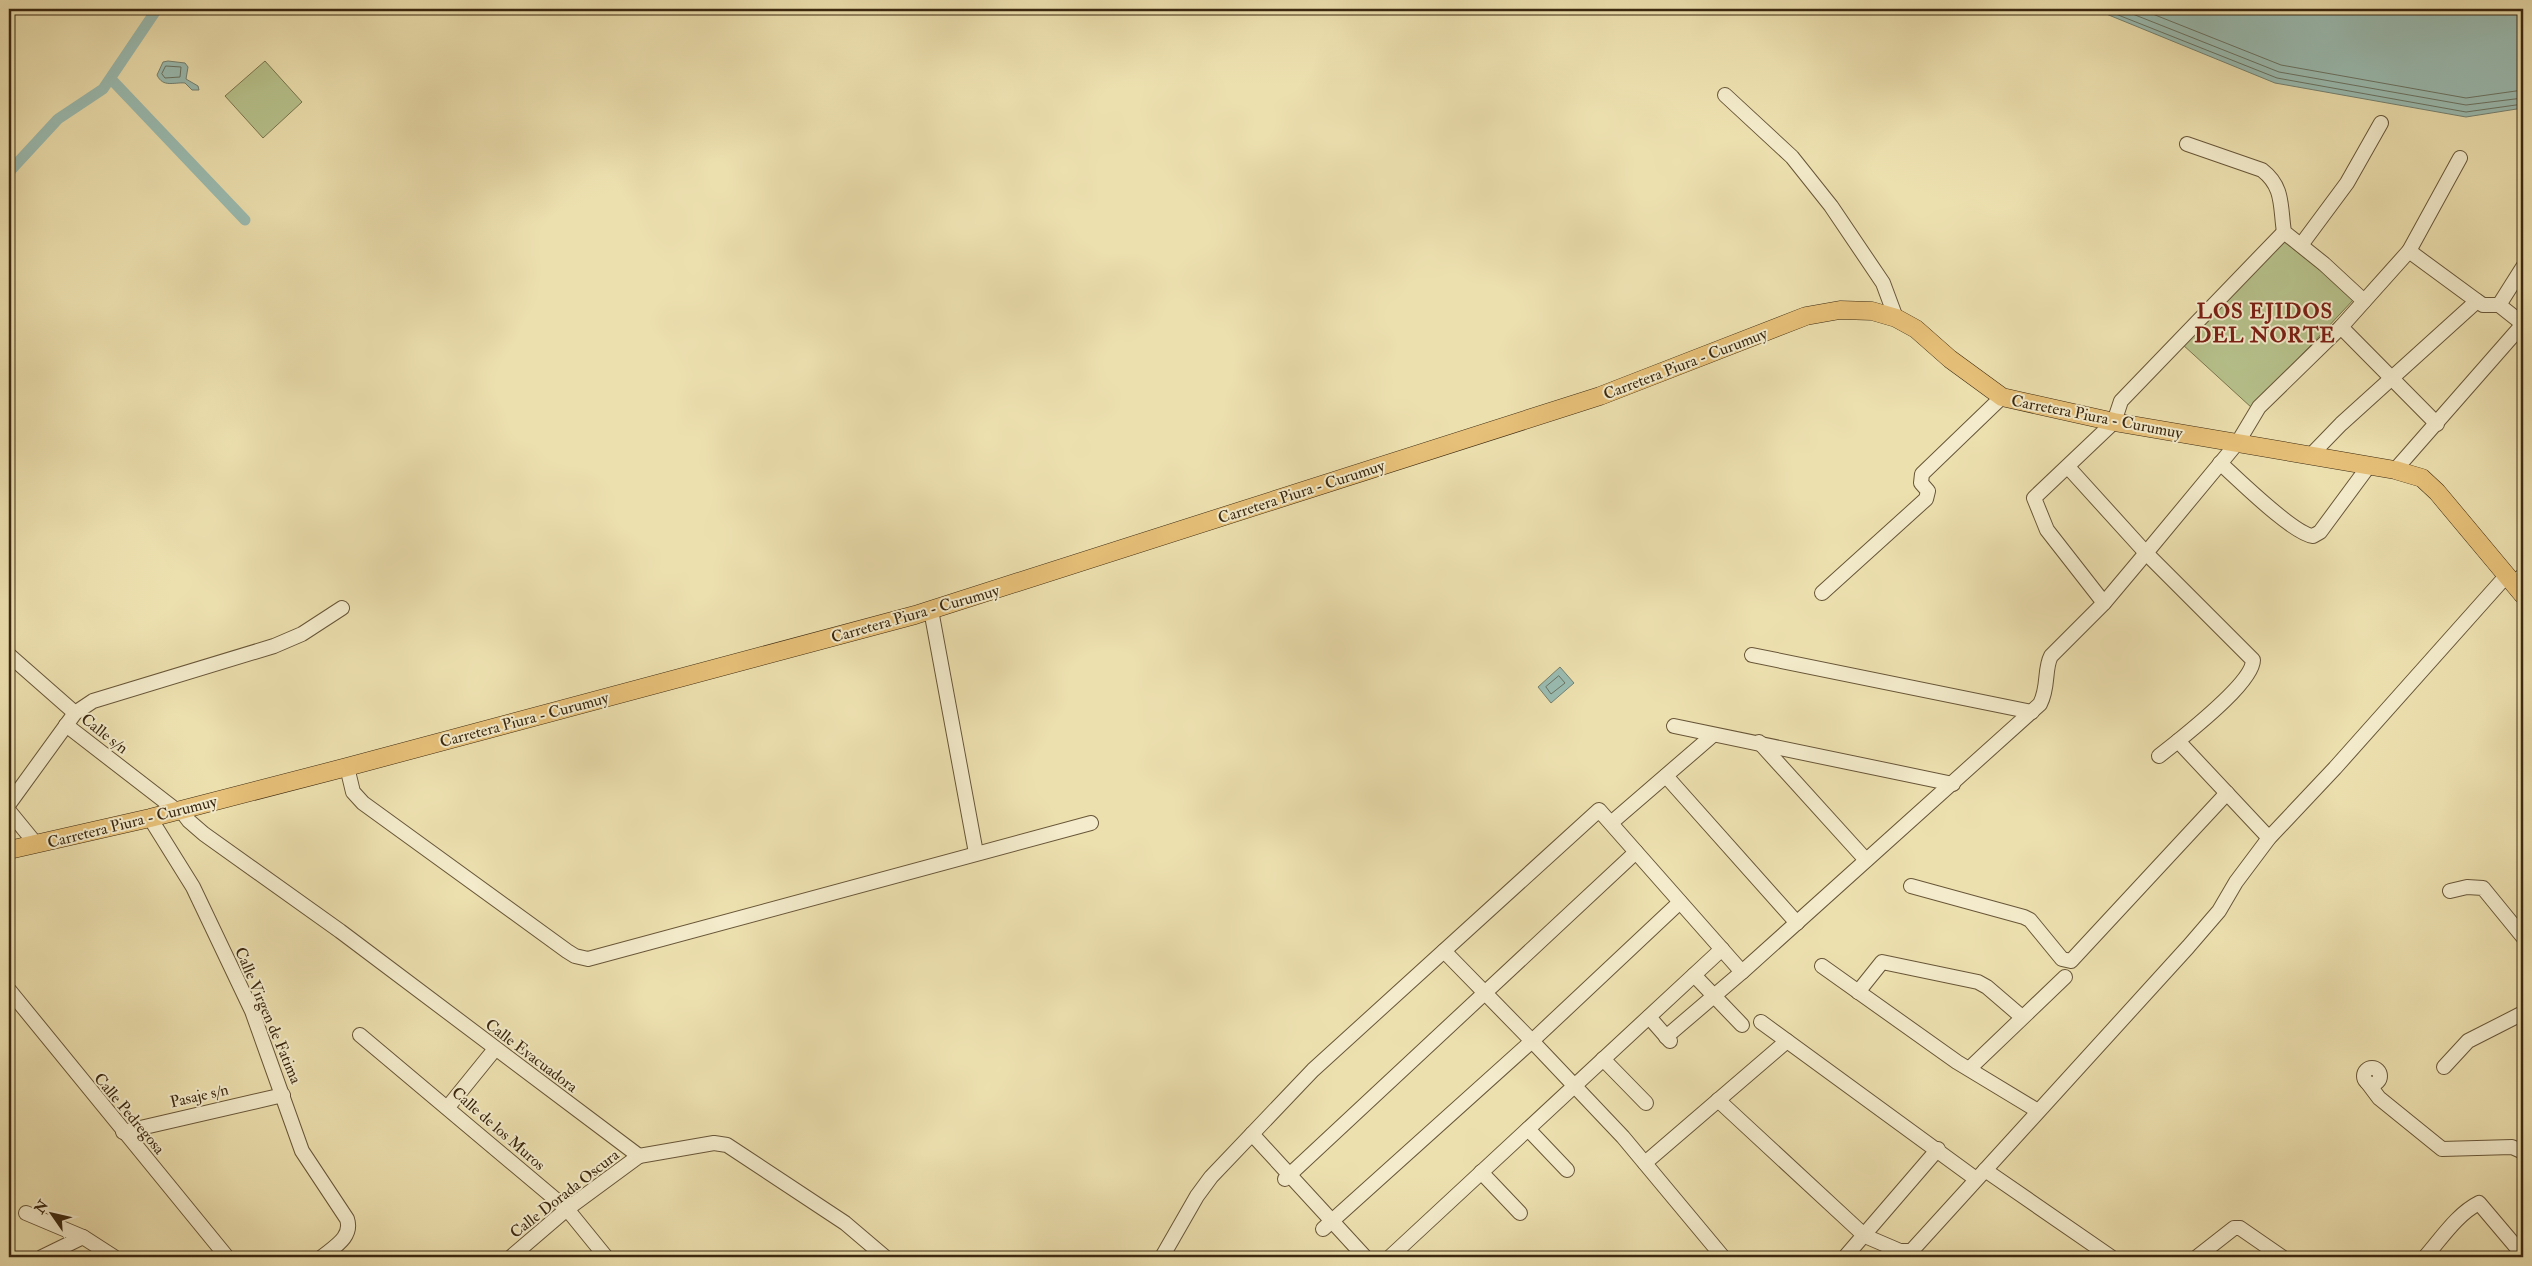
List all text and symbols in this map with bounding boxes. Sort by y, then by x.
district label: LOS EJIDOS DEL NORTE [2194,298,2336,349]
street label: Carretera Piura - Curumuy [1601,323,1771,404]
street label: Carretera Piura - Curumuy [2009,391,2185,444]
street label: Carretera Piura - Curumuy [1215,455,1388,528]
street label: Carretera Piura - Curumuy [829,580,1003,648]
street label: Carretera Piura - Curumuy [438,688,612,752]
street label: Calle s/n [77,709,132,758]
street label: Carretera Piura - Curumuy [45,791,220,853]
street label: Calle Virgen de Fatima [230,944,306,1087]
street label: Calle Evacuadora [481,1015,582,1097]
street label: Calle Pedregosa [89,1069,169,1159]
street label: Pasaje s/n [168,1080,230,1112]
street label: Calle de los Muros [447,1083,549,1175]
street label: Calle Dorada Oscura [506,1145,624,1243]
north arrow [28,1188,78,1238]
text: N [31,1197,52,1218]

